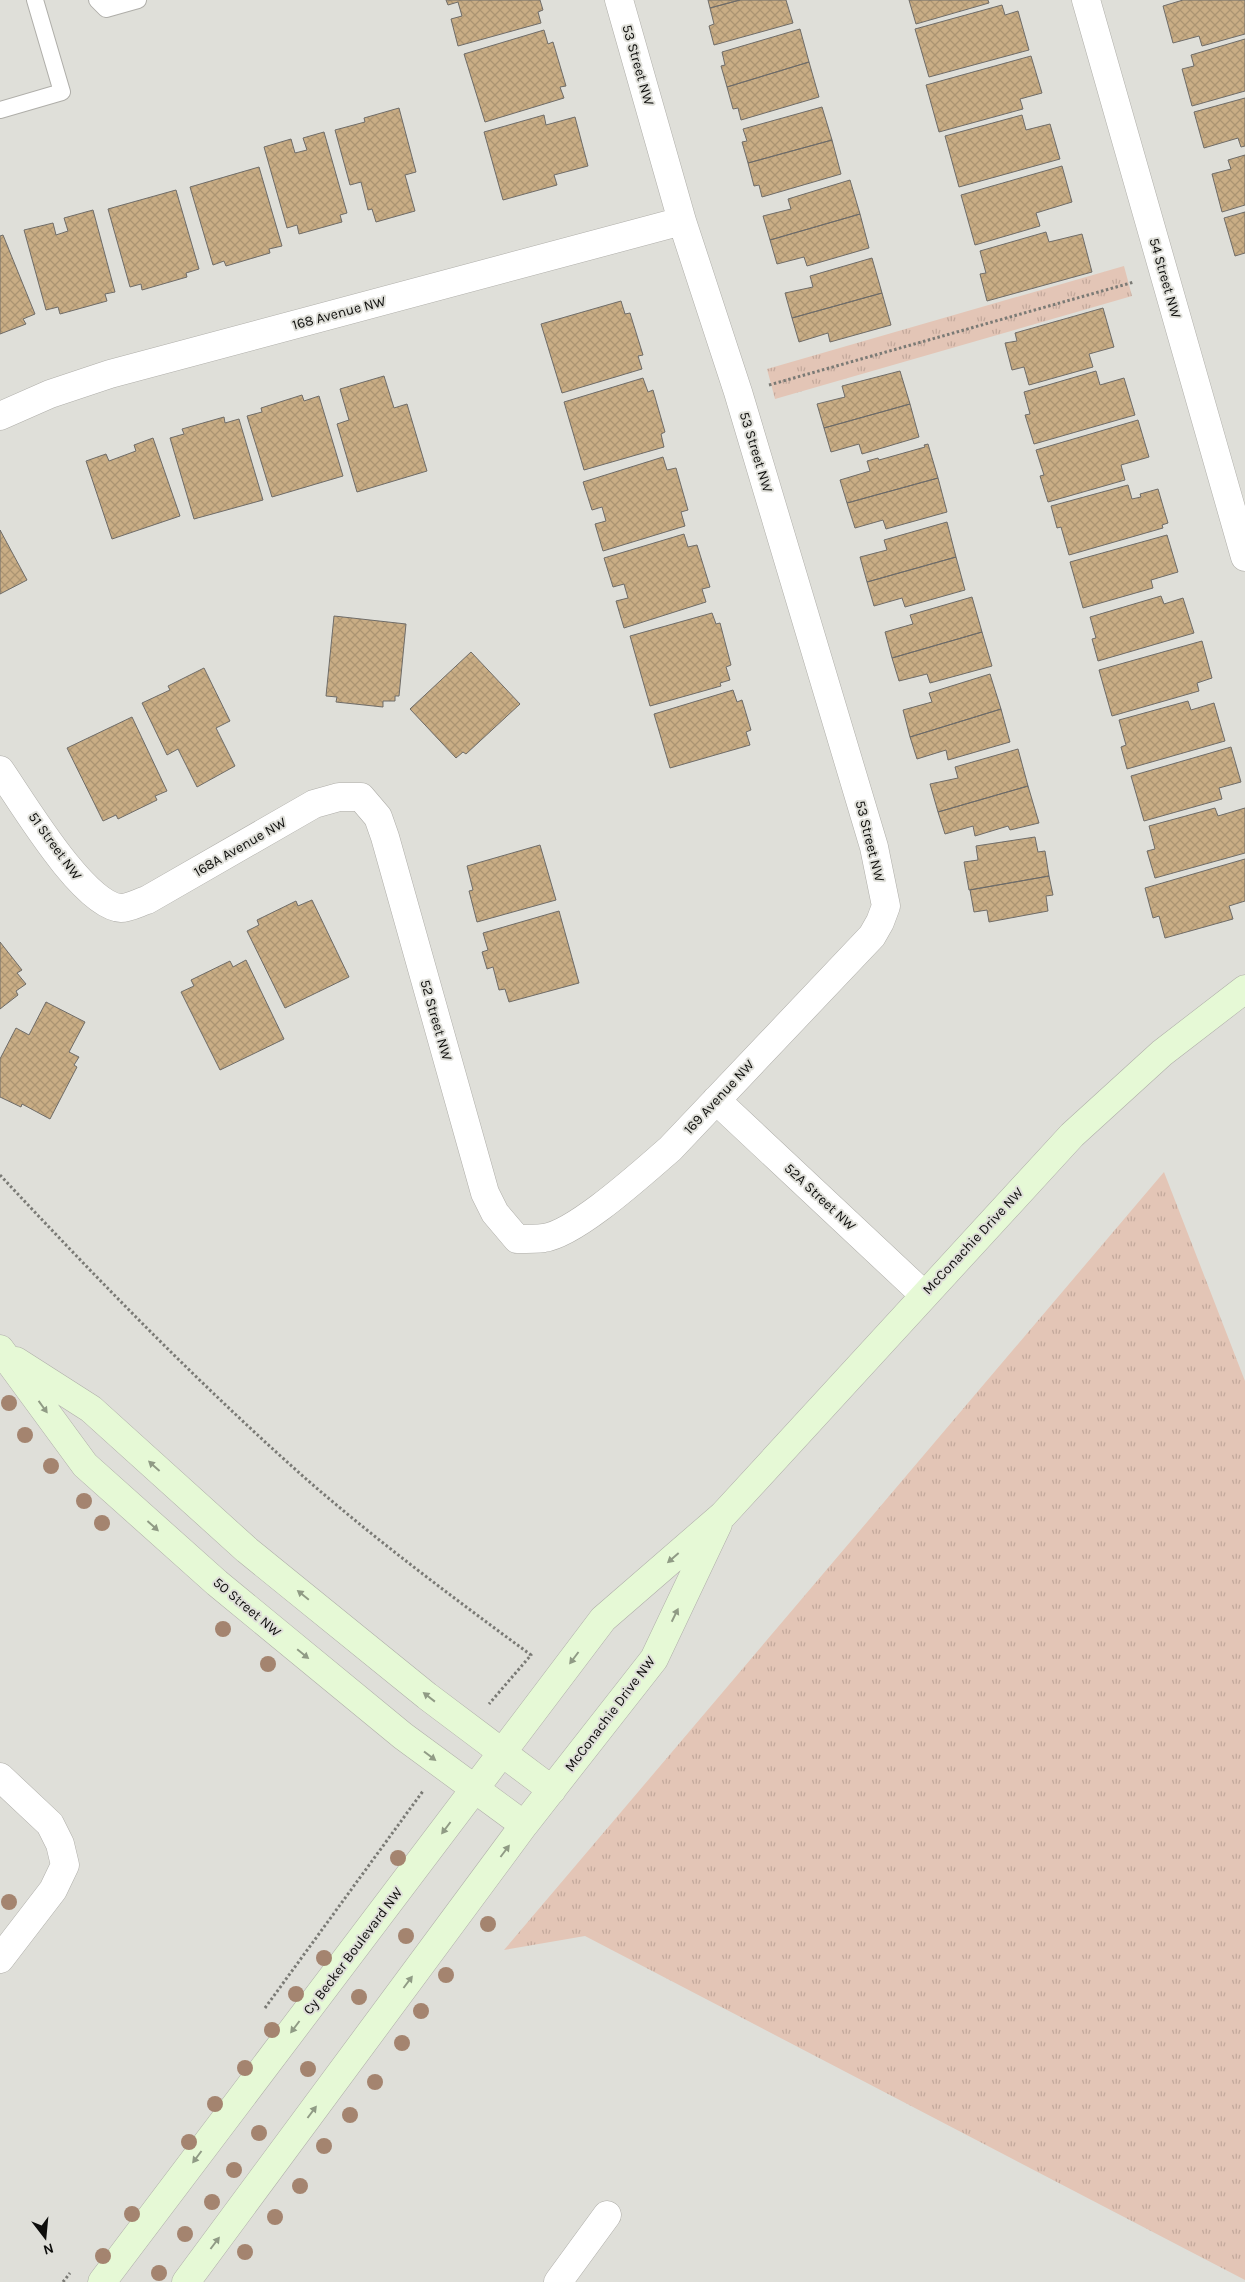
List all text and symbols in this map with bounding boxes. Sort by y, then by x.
street label: 53 Street NW [618,23,658,108]
street label: 54 Street NW [1145,236,1185,321]
street label: 168 Avenue NW [290,292,388,334]
street label: 53 Street NW [736,410,776,495]
street label: 53 Street NW [852,799,888,884]
street label: 51 Street NW [25,809,86,884]
street label: 168A Avenue NW [191,813,290,880]
street label: 52 Street NW [416,978,456,1063]
street label: 169 Avenue NW [680,1056,758,1138]
street label: 52A Street NW [781,1160,860,1235]
street label: McConachie Drive NW [919,1184,1027,1298]
one-way arrow [38,1400,48,1414]
one-way arrow [147,1460,160,1471]
one-way arrow [146,1520,159,1531]
one-way arrow [667,1552,679,1563]
street label: 50 Street NW [210,1574,285,1641]
one-way arrow [297,1590,310,1601]
one-way arrow [671,1607,679,1622]
one-way arrow [296,1648,309,1659]
one-way arrow [568,1651,579,1664]
street label: McConachie Drive NW [561,1653,659,1775]
one-way arrow [423,1692,436,1703]
one-way arrow [423,1750,436,1761]
one-way arrow [441,1821,451,1835]
one-way arrow [500,1844,510,1858]
street label: Cy Becker Boulevard NW [300,1884,407,2018]
one-way arrow [403,1976,414,1989]
one-way arrow [290,2021,300,2034]
one-way arrow [306,2106,317,2119]
one-way arrow [191,2150,202,2163]
north arrow [20,2212,70,2262]
one-way arrow [210,2236,220,2250]
text: N [41,2239,56,2259]

